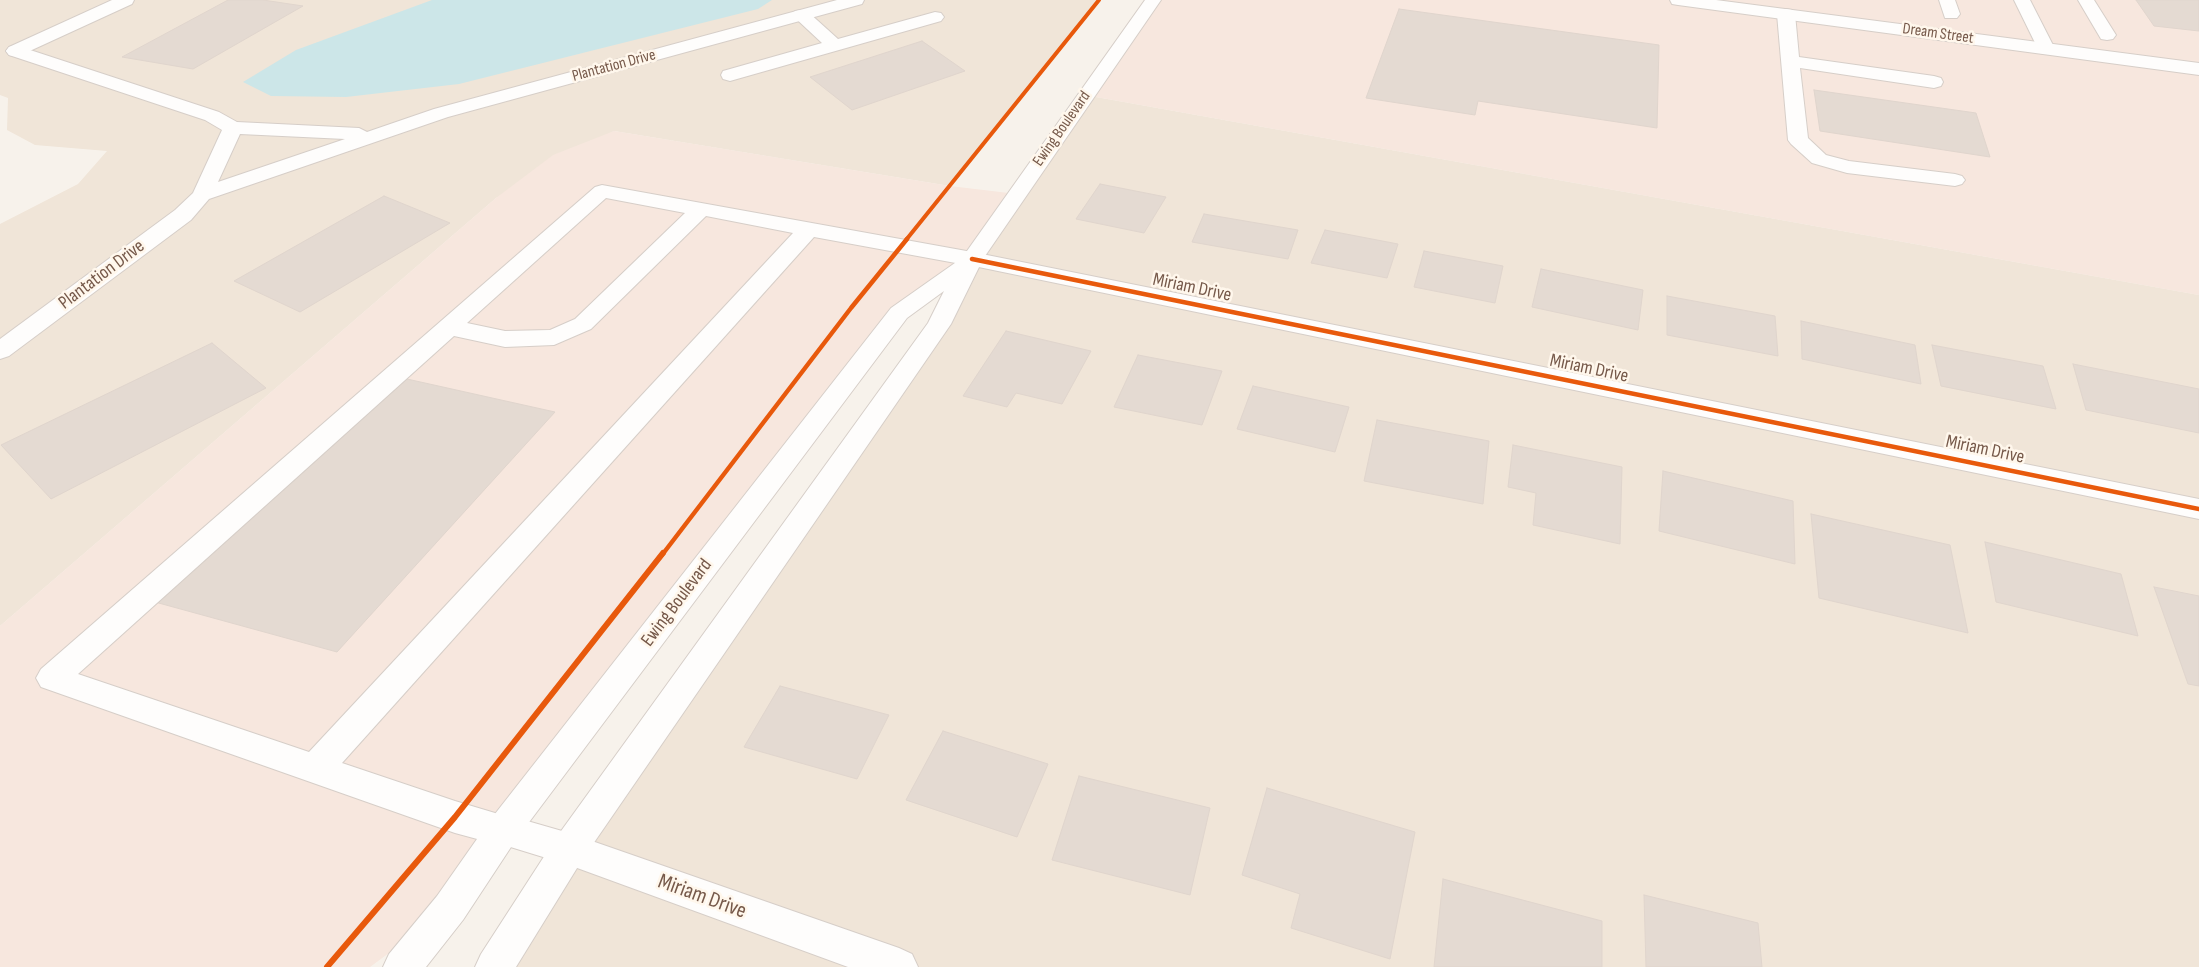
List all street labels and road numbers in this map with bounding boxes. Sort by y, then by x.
street label: Dream Street [1901,20,1975,48]
street label: Plantation Drive [570,46,658,86]
street label: Ewing Boulevard [1029,88,1095,170]
street label: Plantation Drive [55,235,149,315]
street label: Miriam Drive [1151,269,1233,307]
street label: Miriam Drive [1548,350,1630,388]
street label: Miriam Drive [1944,431,2026,469]
street label: Ewing Boulevard [637,555,717,651]
street label: Miriam Drive [654,869,750,925]

